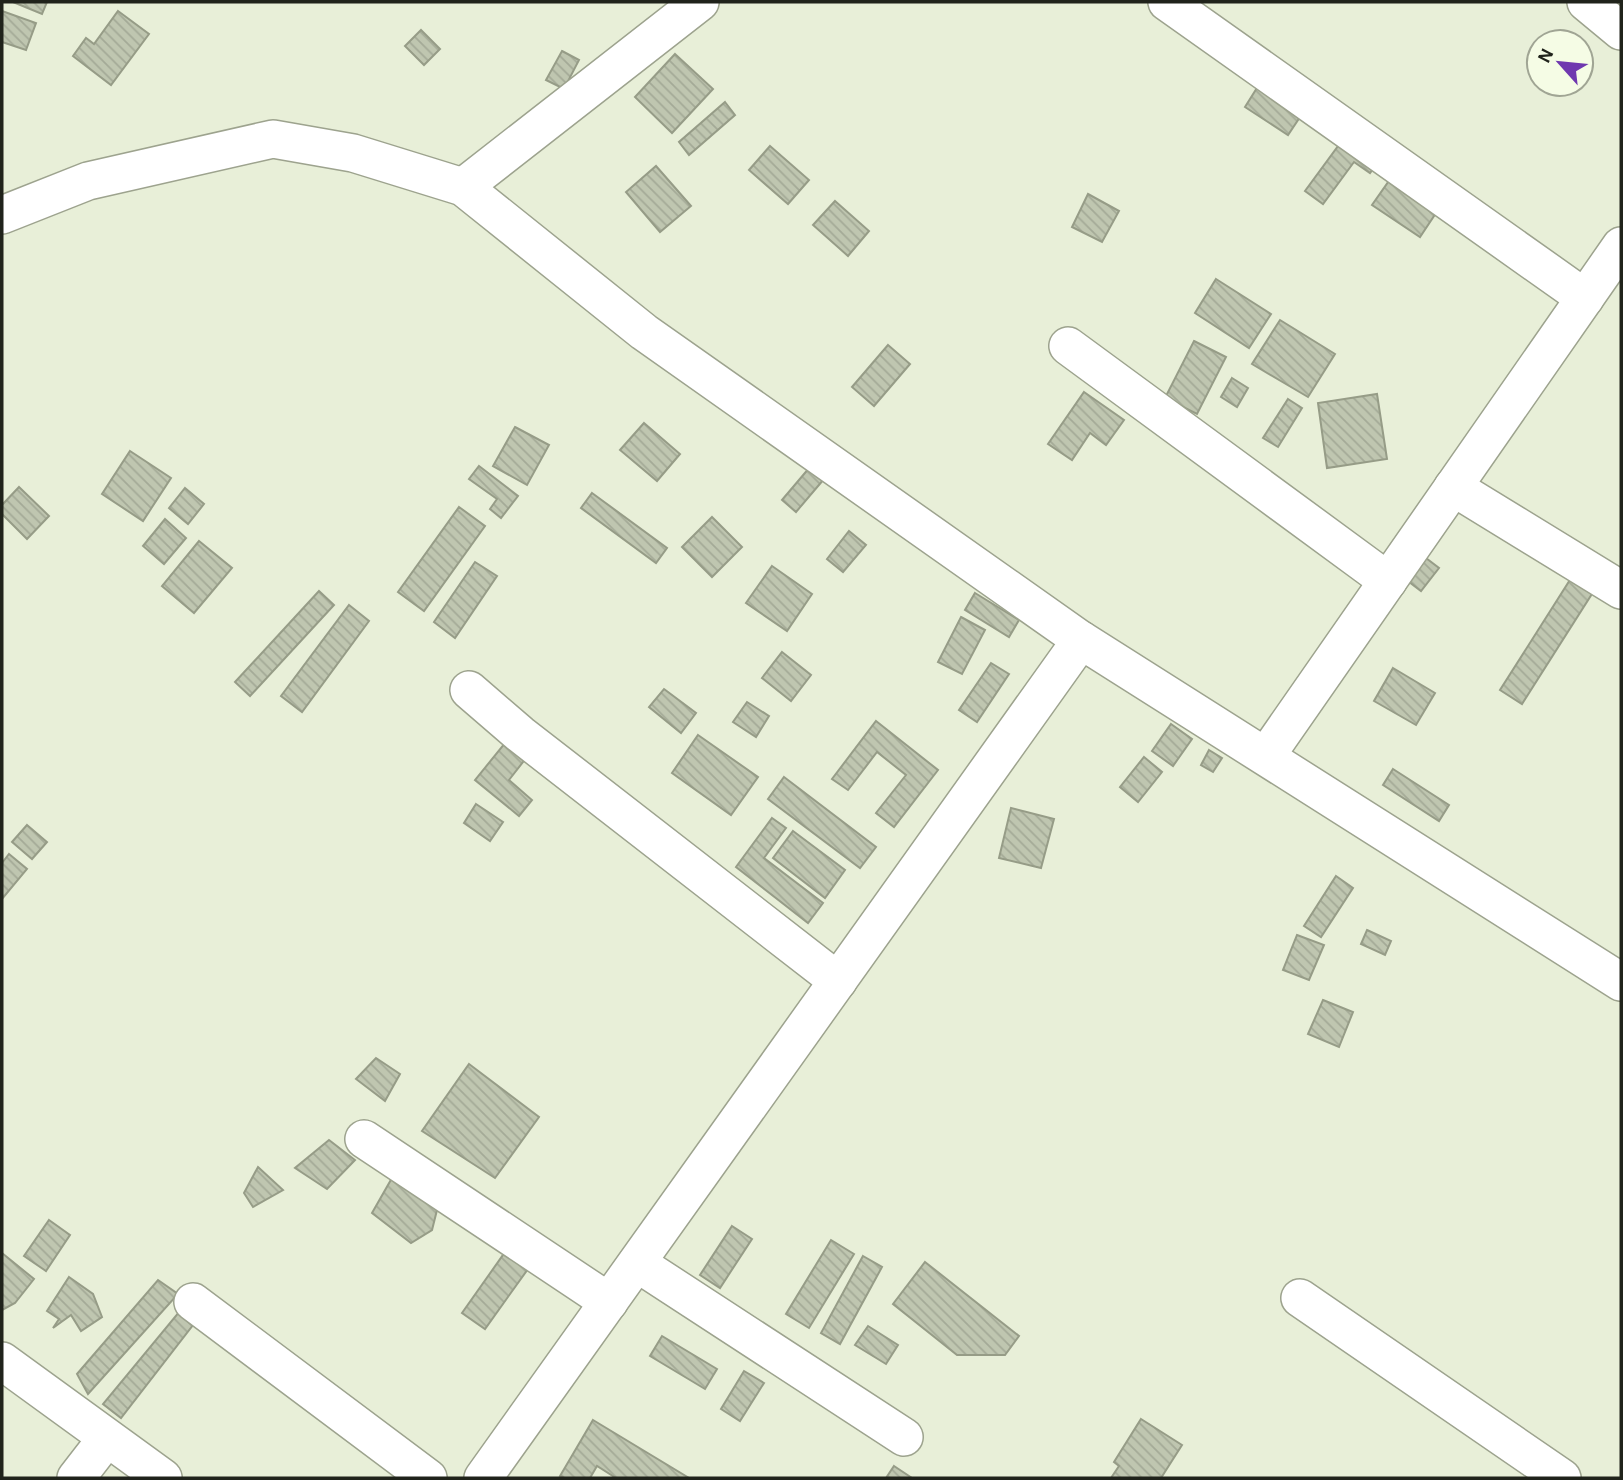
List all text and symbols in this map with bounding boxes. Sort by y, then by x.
north arrow [1525,28,1595,98]
text: N [1535,46,1558,66]

